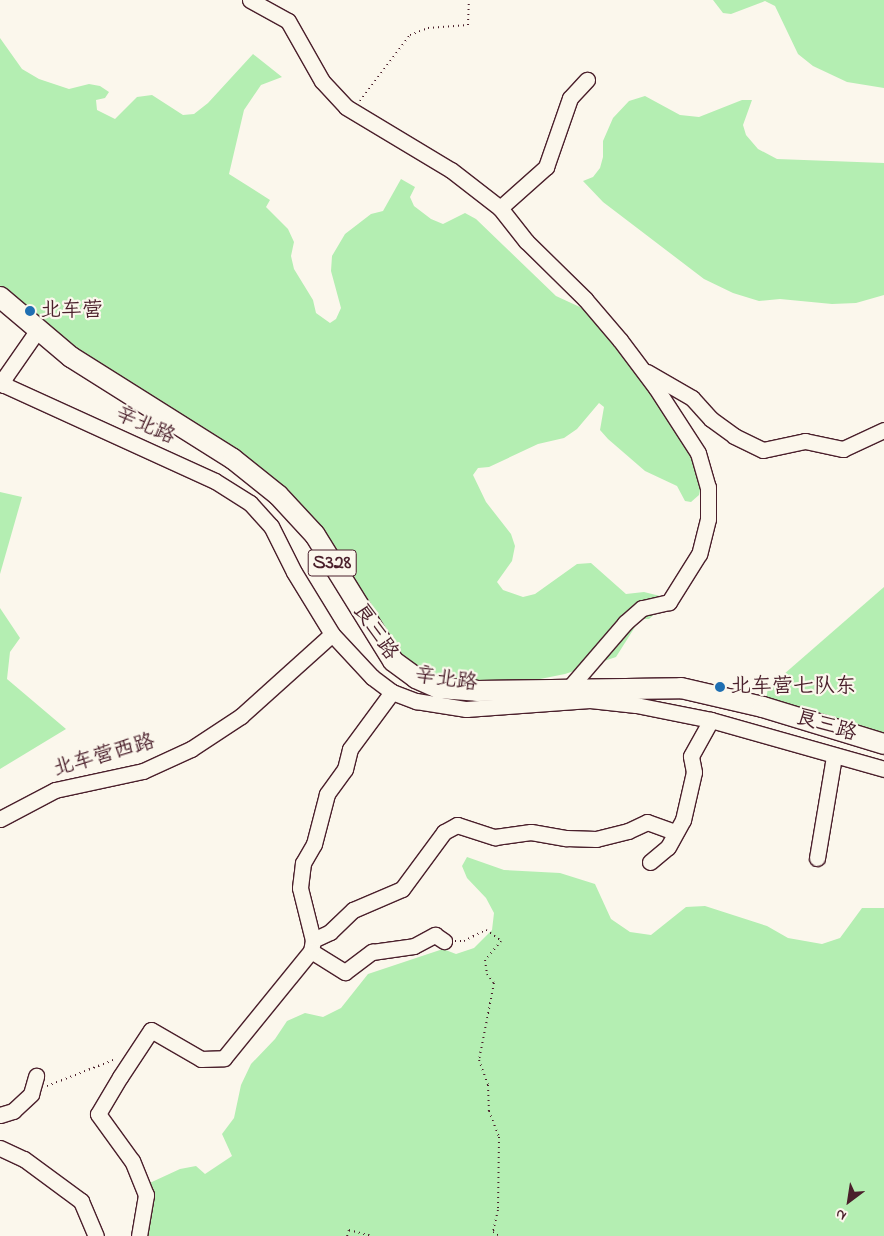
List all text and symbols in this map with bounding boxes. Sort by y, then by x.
place label: 北车营 [40,298,103,324]
marker: 北车营 [24,305,36,317]
street label: 辛北路 [111,402,179,450]
road number: S328 [307,546,357,580]
street label: 良三路 [347,599,403,665]
street label: 辛北路 [413,663,479,697]
place label: 北车营七队东 [730,674,856,700]
marker: 北车营七队东 [714,681,726,693]
street label: 良三路 [792,705,860,747]
street label: 北车营西路 [50,729,158,783]
north arrow [824,1176,874,1226]
text: N [832,1203,850,1226]

